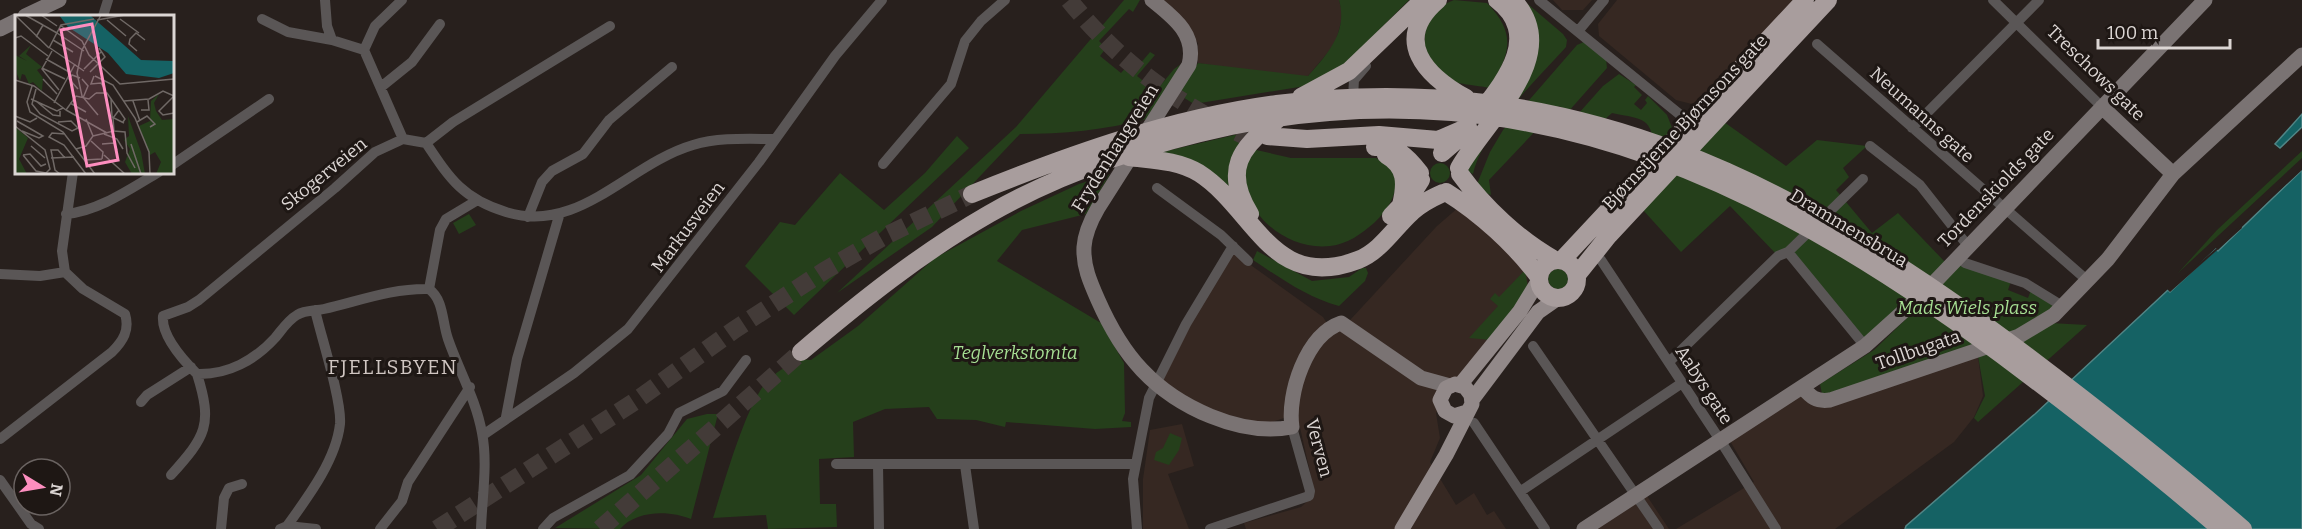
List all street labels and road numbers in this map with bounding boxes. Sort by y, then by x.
street label: Treschows gate [2042,21,2150,125]
street label: Bjørnstjerne Bjørnsons gate [1598,30,1772,214]
street label: Neumanns gate [1865,62,1979,168]
street label: Frydenhaugveien [1067,79,1164,216]
street label: Tordenskiolds gate [1933,124,2059,252]
street label: Skogerveien [277,132,372,215]
street label: Markusveien [647,177,730,277]
street label: Drammensbrua [1786,184,1912,272]
street label: Tollbugata [1873,325,1963,375]
street label: Aabys gate [1670,342,1738,428]
street label: Verven [1301,416,1337,480]

